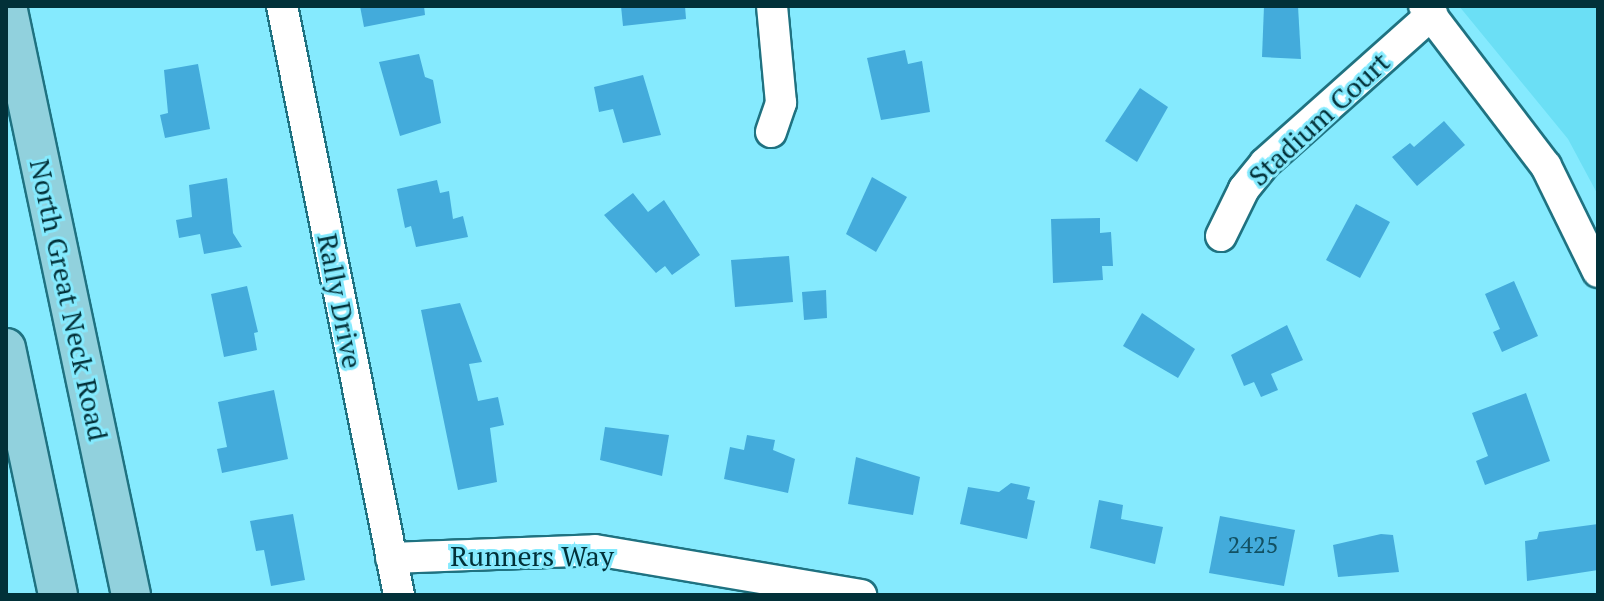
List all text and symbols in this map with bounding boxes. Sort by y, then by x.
street label: Stadium Court [1242,45,1396,193]
street label: North Great Neck Road [23,156,115,444]
street label: Rally Drive [310,231,370,371]
house number: 2425 [1227,531,1279,559]
street label: Runners Way [450,539,614,573]

